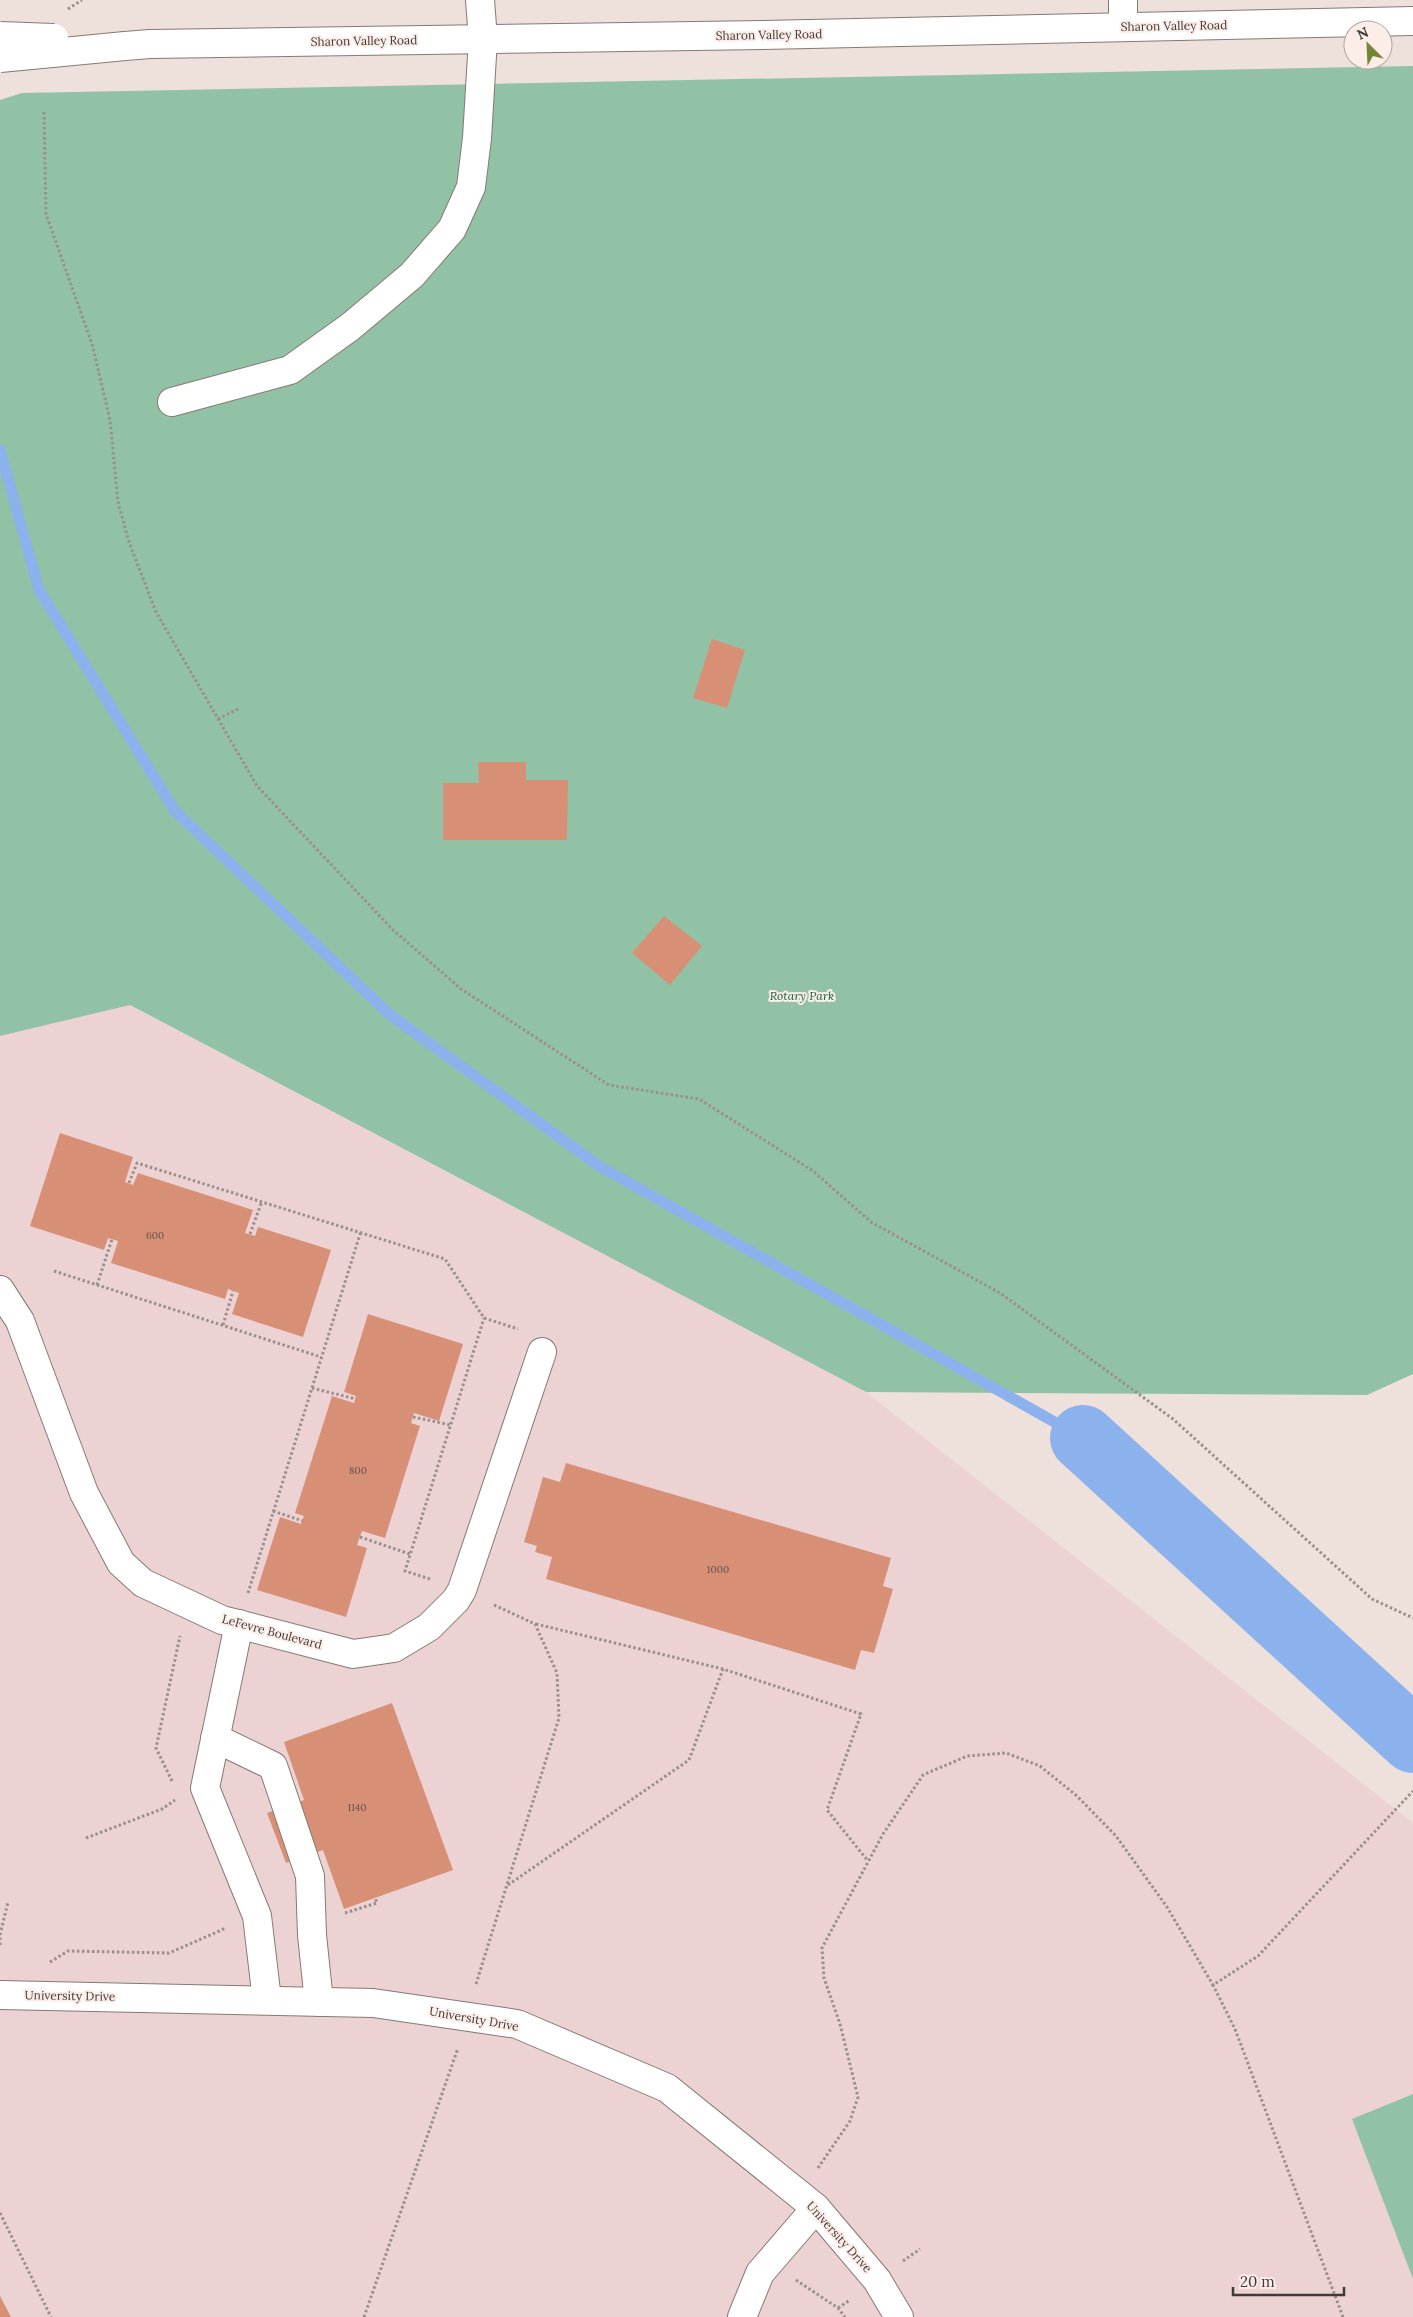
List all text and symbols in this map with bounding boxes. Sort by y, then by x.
street label: Sharon Valley Road [1120,17,1228,34]
north arrow [1343,20,1393,70]
text: N [1354,23,1371,44]
street label: Sharon Valley Road [715,26,823,43]
street label: Sharon Valley Road [310,32,418,49]
park label: Rotary Park [770,988,834,1003]
house number: 600 [146,1229,164,1242]
house number: 800 [349,1464,367,1477]
house number: 1000 [707,1563,729,1576]
street label: LeFevre Boulevard [221,1611,324,1652]
house number: 1140 [348,1801,366,1814]
street label: University Drive [25,1987,116,2004]
street label: University Drive [428,2003,521,2034]
street label: University Drive [803,2198,876,2276]
scale bar [1233,2264,1344,2296]
text: 20 m [1240,2272,1275,2291]

